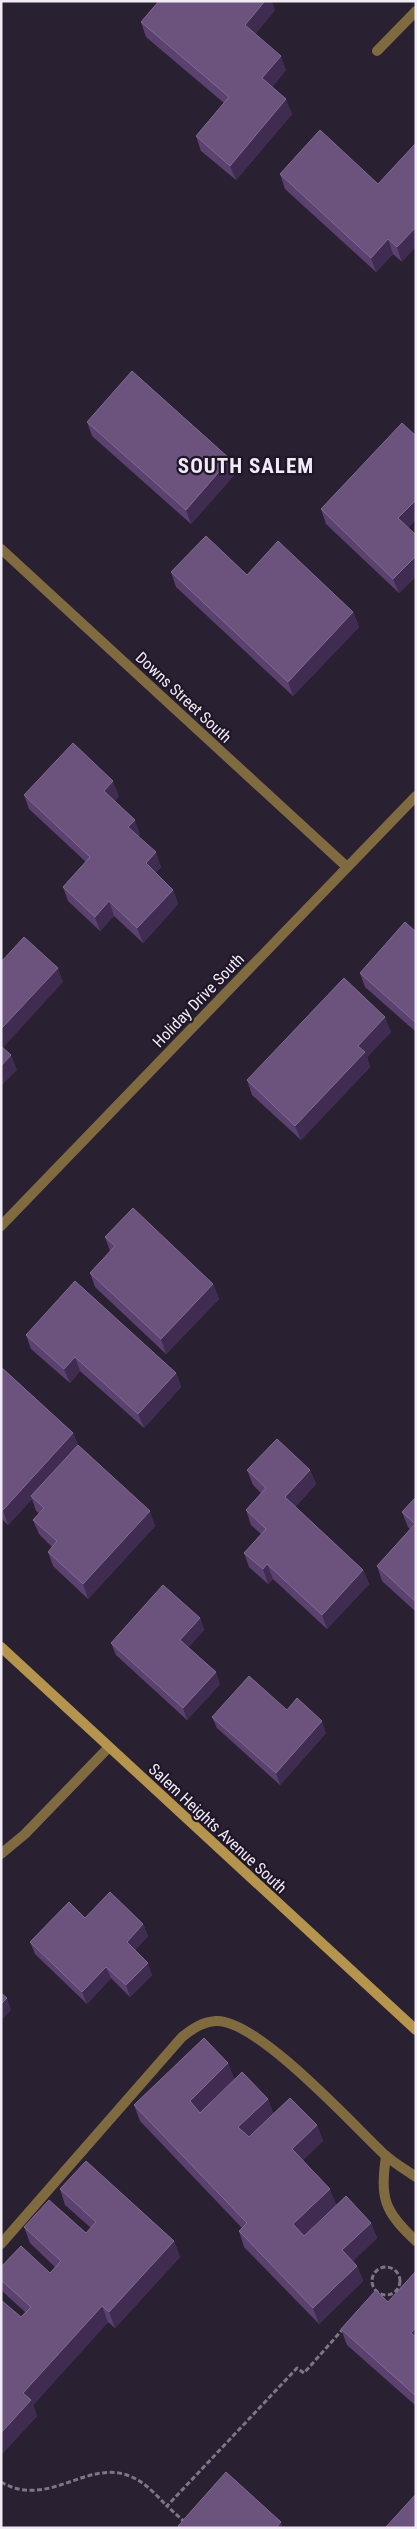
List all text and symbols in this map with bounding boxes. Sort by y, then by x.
district label: SOUTH SALEM [178,454,314,478]
street label: Downs Street South [132,648,235,747]
street label: Holiday Drive South [149,949,248,1051]
street label: Salem Heights Avenue South [145,1760,291,1897]

